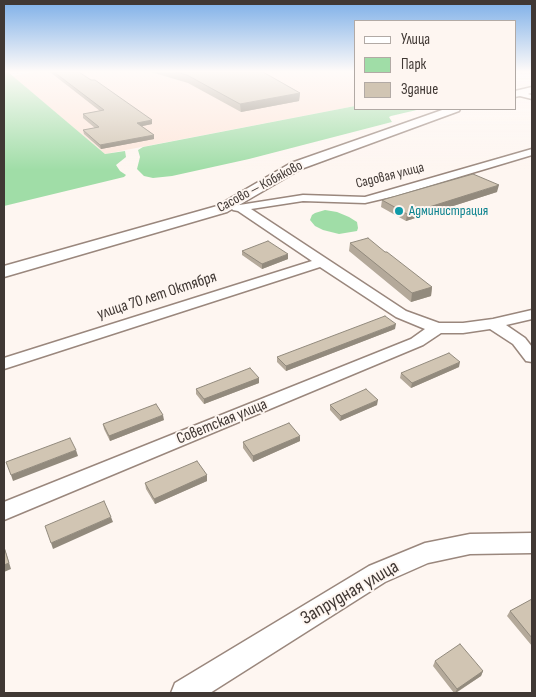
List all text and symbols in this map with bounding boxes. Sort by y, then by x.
legend [354,20,516,110]
text: Улица [401,30,430,49]
text: Парк [401,55,426,74]
text: Здание [401,80,438,99]
street label: Сасово — Кобяково [214,157,306,217]
street label: Садовая улица [354,159,426,193]
place label: Администрация [409,203,488,219]
marker: Администрация [393,205,405,217]
street label: улица 70 лет Октября [95,268,219,324]
street label: Советская улица [174,395,270,449]
street label: Запрудная улица [297,556,403,630]

